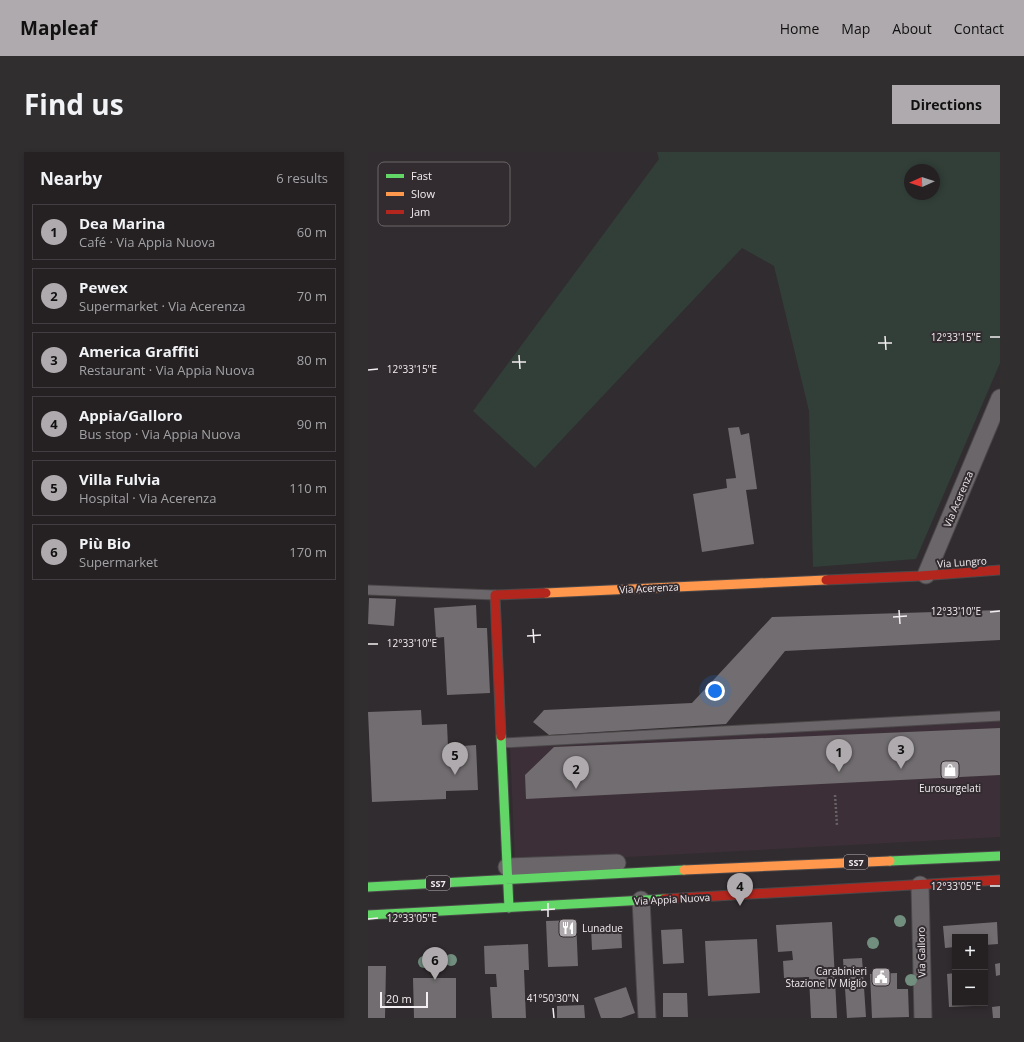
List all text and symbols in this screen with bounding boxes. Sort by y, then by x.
text: Mapleaf [20,15,97,41]
text: Home [780,19,819,38]
text: Map [841,19,870,38]
text: About [892,19,932,38]
text: Contact [954,19,1004,38]
text: Find us [24,85,124,123]
button: Directions [892,85,1000,124]
legend [378,162,510,226]
north arrow [904,164,940,200]
text: Nearby [40,167,102,190]
text: Fast [411,168,432,183]
text: 6 results [276,169,328,187]
text: Slow [411,186,435,201]
text: Jam [410,204,430,219]
text: Dea Marina [79,213,165,233]
text: 1 [50,223,58,241]
text: 60 m [297,223,327,241]
text: Café · Via Appia Nuova [79,233,215,251]
text: Pewex [79,277,128,297]
text: 2 [50,287,58,305]
text: 70 m [297,287,327,305]
text: Supermarket · Via Acerenza [79,297,245,315]
text: 12°33'15"E [931,330,981,344]
text: America Graffiti [79,341,199,361]
text: 3 [50,351,58,369]
text: 80 m [297,351,327,369]
text: Restaurant · Via Appia Nuova [79,361,255,379]
text: 12°33'15"E [387,362,437,376]
text: Appia/Galloro [79,405,183,425]
text: 4 [50,415,58,433]
text: 90 m [297,415,327,433]
text: Bus stop · Via Appia Nuova [79,425,241,443]
text: Villa Fulvia [79,469,160,489]
street label: Via Acerenza [940,469,976,529]
text: 5 [50,479,58,497]
text: 110 m [289,479,327,497]
text: Hospital · Via Acerenza [79,489,216,507]
text: Più Bio [79,533,131,553]
text: 6 [50,543,58,561]
text: 170 m [289,543,327,561]
text: Supermarket [79,553,158,571]
street label: Via Lungro [937,553,987,571]
street label: Via Acerenza [619,579,679,597]
text: 12°33'10"E [931,604,981,618]
text: 12°33'10"E [387,636,437,650]
your location [705,681,725,701]
pin: 3 [888,736,914,769]
pin: 1 [826,739,852,772]
pin: 5 [442,742,468,775]
pin: 2 [563,756,589,789]
shop icon: Eurosurgelati [939,759,961,781]
place label: Eurosurgelati [919,781,981,795]
road number: SS7 [844,855,868,869]
pin: 4 [727,873,753,906]
road number: SS7 [426,876,450,890]
text: 12°33'05"E [931,879,981,893]
street label: Via Appia Nuova [634,890,710,908]
text: 12°33'05"E [387,911,437,925]
restaurant icon: Lunadue [557,917,579,939]
place label: Lunadue [582,921,623,935]
street label: Via Galloro [914,927,928,977]
map controls [952,934,988,1006]
button: + [952,934,988,970]
pin: 6 [422,947,448,980]
place label: Carabinieri Stazione IV Miglio [785,964,867,990]
public building icon: Carabinieri Stazione IV Miglio [870,966,892,988]
button: − [952,970,988,1006]
scale bar [380,990,428,1009]
text: 20 m [386,991,412,1006]
text: 41°50'30"N [527,991,579,1005]

